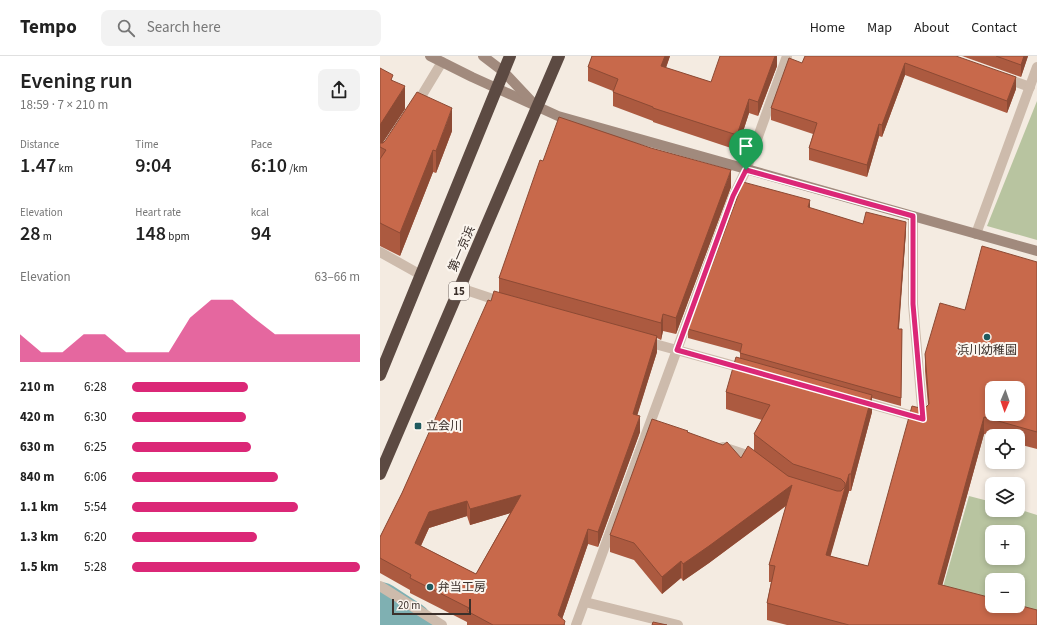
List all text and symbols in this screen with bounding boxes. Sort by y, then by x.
search box [101,10,381,46]
text: Tempo [20,14,77,41]
icon: search [115,17,137,39]
text: Search here [147,17,221,38]
text: Home [810,18,845,38]
text: Map [867,18,892,38]
text: About [914,18,949,38]
text: Contact [971,18,1017,38]
text: Evening run [20,65,133,97]
button: share [318,69,360,111]
text: 18:59 · 7 × 210 m [20,96,108,114]
pin [729,129,763,170]
icon: arrive [735,135,757,157]
text: Distance [20,137,59,152]
text: Time [135,137,159,152]
text: Pace [251,137,272,152]
text: 1.47 [20,152,56,180]
text: 9:04 [135,152,172,180]
text: 6:10 [251,152,287,180]
text: km [56,161,73,176]
text: /km [287,161,308,176]
text: Elevation [20,205,63,220]
text: Heart rate [135,205,181,220]
text: kcal [251,205,269,220]
text: 28 [20,220,41,248]
text: 148 [135,220,166,248]
text: 94 [251,220,271,248]
street label: 第一京浜 [445,224,479,274]
text: m [41,229,52,244]
text: bpm [166,229,190,244]
text: Elevation [20,268,71,286]
text: 63–66 m [315,268,360,286]
road number: 15 [449,282,469,300]
marker: 浜川幼稚園 [982,332,992,342]
place label: 浜川幼稚園 [957,342,1017,359]
text: 210 m [20,378,54,396]
text: 6:28 [84,378,107,396]
north arrow [985,381,1025,421]
map controls [985,381,1025,613]
text: 420 m [20,408,54,426]
text: 6:30 [84,408,107,426]
place label: 立会川 [426,418,462,435]
marker: 立会川 [413,421,423,431]
button: locate [985,429,1025,469]
text: 630 m [20,438,54,456]
text: 6:25 [84,438,107,456]
text: 840 m [20,468,54,486]
text: 6:06 [84,468,107,486]
button: layers [985,477,1025,517]
text: 1.1 km [20,498,59,516]
text: 5:54 [84,498,107,516]
button: + [985,525,1025,565]
text: 1.3 km [20,528,59,546]
text: 6:20 [84,528,107,546]
text: 1.5 km [20,558,59,576]
text: 5:28 [84,558,107,576]
button: − [985,573,1025,613]
place label: 弁当工房 [438,579,486,596]
marker: 弁当工房 [425,582,435,592]
scale bar [392,597,471,616]
text: 20 m [398,598,420,613]

